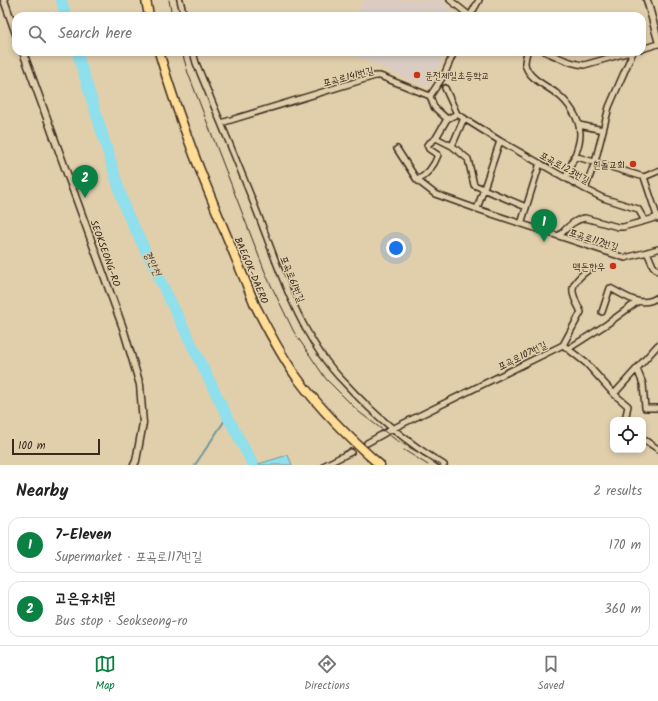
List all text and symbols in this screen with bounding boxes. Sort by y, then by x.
search box [12,12,646,56]
text: Search here [58,22,132,46]
icon: search [26,23,48,45]
street label: 포곡로141번길 [321,63,375,91]
place label: 둔전제일초등학교 [425,68,489,84]
marker: 둔전제일초등학교 [412,70,422,80]
street label: 포곡로123번길 [537,148,592,188]
place label: 흰돌교회 [593,157,625,173]
marker: 흰돌교회 [628,159,638,169]
pin: 2 [72,165,98,198]
pin: 1 [531,209,557,242]
street label: SEOKSEONG-RO [86,218,125,289]
street label: 포곡로117번길 [567,224,620,255]
street label: BAEGOK-DAERO [230,234,272,306]
your location [386,238,406,258]
water label: 경안천 [138,248,167,280]
street label: 포곡로61번길 [275,254,309,305]
place label: 맥돈한우 [573,259,605,275]
marker: 맥돈한우 [608,261,618,271]
street label: 포곡로107번길 [495,337,550,375]
map controls [610,417,646,453]
button: locate [610,417,646,453]
scale bar [12,437,100,456]
text: 100 m [18,437,46,455]
text: Nearby [16,478,68,505]
text: 2 results [594,481,642,502]
text: 7-Eleven [55,523,112,547]
text: 1 [28,535,32,556]
text: 170 m [609,535,641,556]
text: Supermarket · 포곡로117번길 [55,547,202,568]
text: 고은유치원 [55,587,115,611]
text: 2 [26,599,34,620]
text: 360 m [604,599,641,620]
text: Bus stop · Seokseong-ro [55,611,188,632]
tab: Map [94,653,116,695]
tab: Directions [304,653,350,695]
tab: Saved [538,653,564,695]

